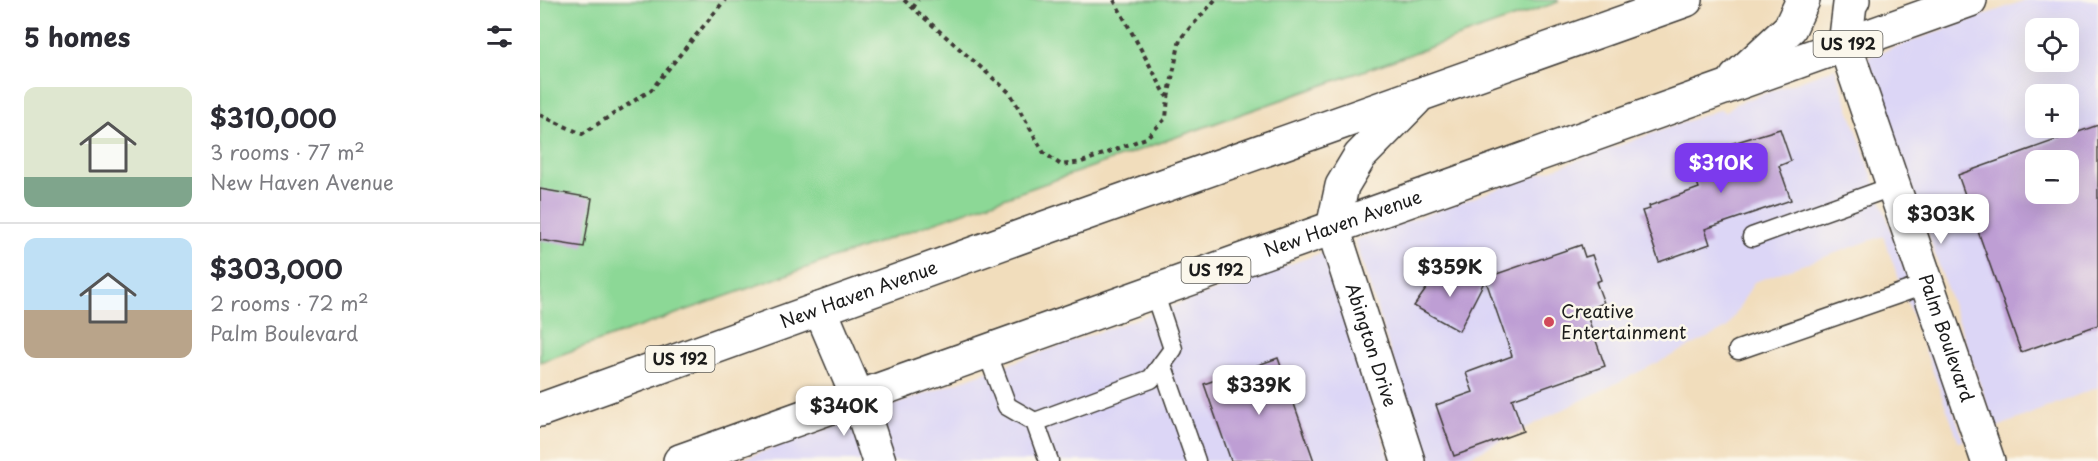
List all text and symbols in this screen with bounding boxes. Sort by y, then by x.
text: 5 homes [24,17,130,56]
map controls [2025,18,2079,204]
button: locate [2025,18,2079,72]
icon: filters [483,20,516,53]
road number: US 192 [1814,31,1882,57]
button: + [2025,84,2079,138]
text: $310,000 [210,98,337,137]
icon: home [72,111,144,183]
text: 3 rooms · 77 m² [210,137,365,167]
pin: $310K [1679,143,1763,194]
text: $310K [1689,147,1753,177]
button: − [2025,150,2079,204]
text: New Haven Avenue [210,167,394,197]
street label: New Haven Avenue [1260,182,1425,263]
pin: $303K [1899,194,1983,245]
text: $303K [1907,198,1975,228]
pin: $359K [1408,247,1492,298]
text: $303,000 [210,249,343,288]
text: $359K [1418,251,1483,281]
street label: New Haven Avenue [776,253,941,334]
road number: US 192 [1182,257,1250,283]
icon: home [72,262,144,334]
street label: Palm Boulevard [1913,270,1982,405]
street label: Abington Drive [1340,279,1405,410]
text: 2 rooms · 72 m² [210,288,369,318]
place label: Creative Entertainment [1561,297,1686,345]
marker: Creative Entertainment [1542,315,1556,329]
text: Palm Boulevard [210,318,358,348]
road number: US 192 [646,346,714,372]
pin: $339K [1217,365,1301,416]
text: $339K [1227,369,1291,399]
pin: $340K [802,386,886,437]
text: $340K [810,390,878,420]

